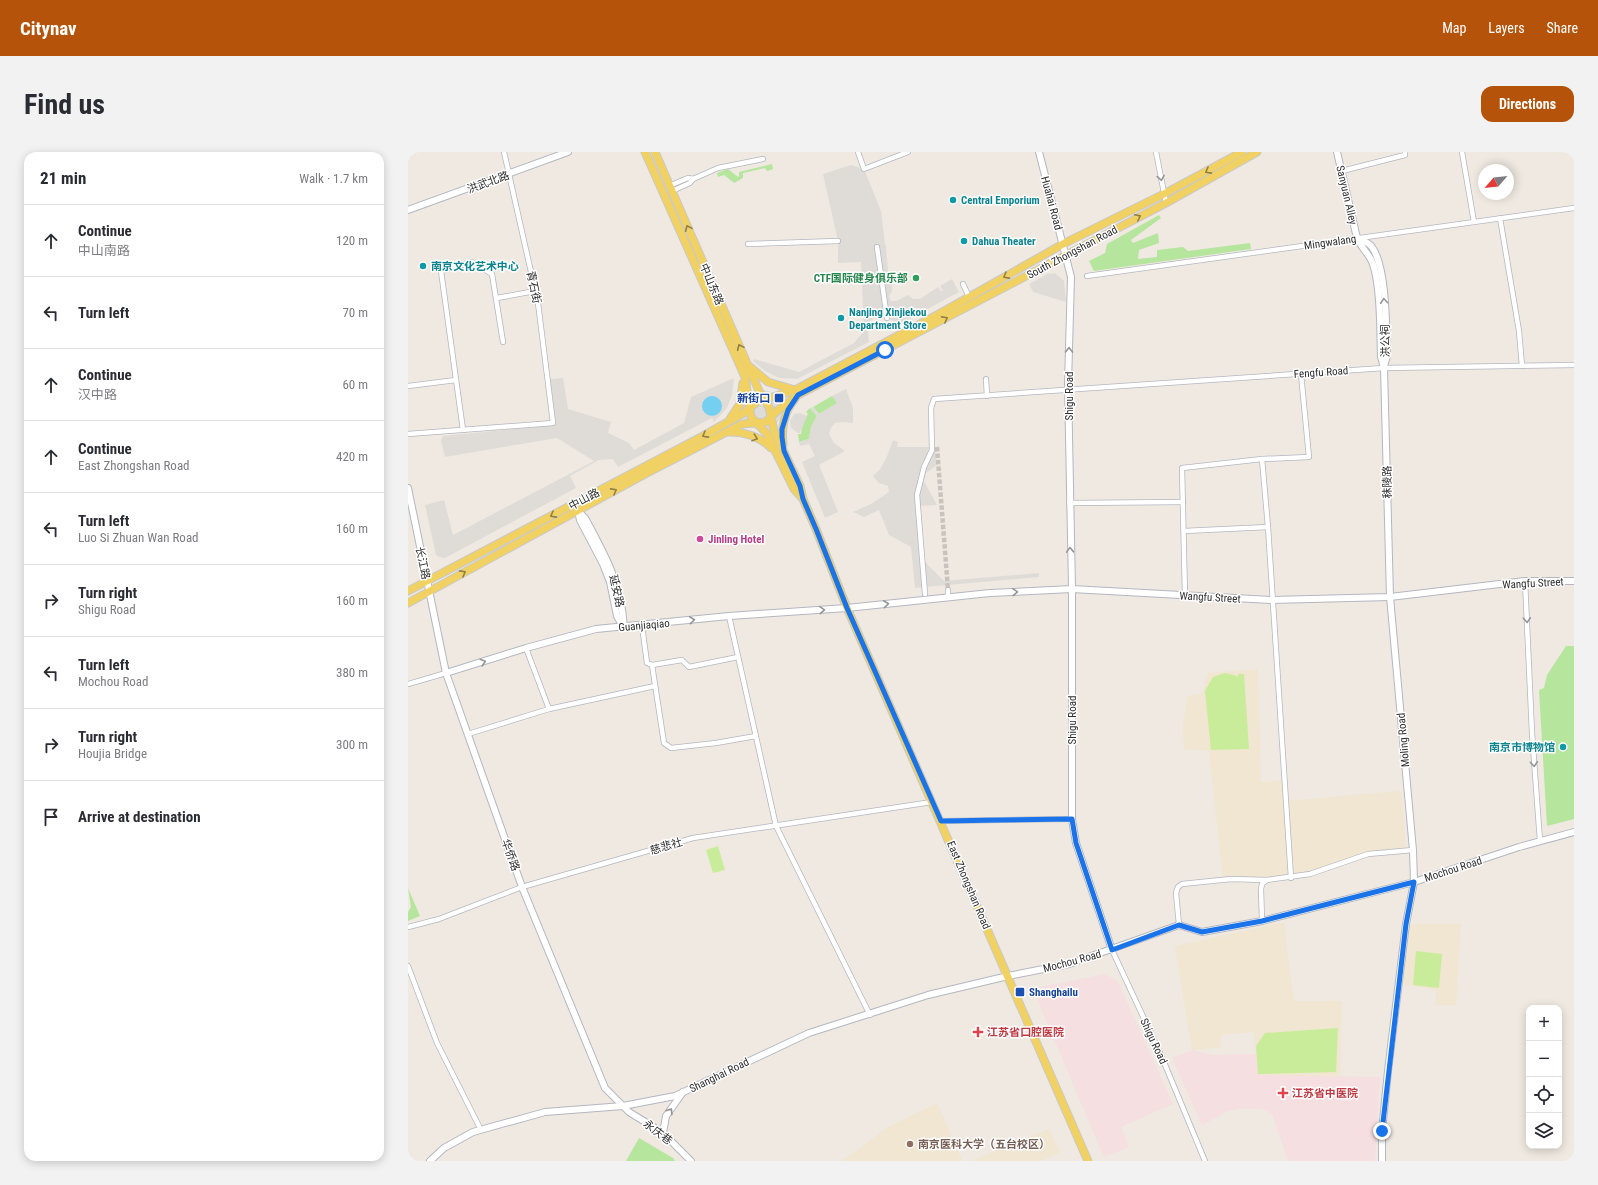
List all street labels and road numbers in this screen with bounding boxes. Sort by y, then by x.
street label: Sanyuan Alley [1333,164,1360,226]
street label: 洪武北路 [465,169,511,196]
street label: Huahai Road [1038,175,1065,231]
street label: South Zhongshan Road [1025,223,1120,282]
street label: Mingwalang [1303,232,1357,253]
street label: 中山东路 [697,261,726,307]
street label: 青石街 [524,270,543,305]
street label: 洪公祠 [1379,325,1392,358]
street label: Fengfu Road [1293,364,1349,381]
street label: Shigu Road [1063,372,1076,420]
street label: 秣陵路 [1381,465,1394,499]
street label: 中山路 [567,486,602,513]
street label: 长江路 [413,546,432,581]
street label: 延安路 [606,574,627,609]
street label: Wangfu Street [1502,575,1564,592]
street label: Wangfu Street [1179,589,1241,606]
street label: Guanjiaqiao [618,617,671,634]
street label: Shigu Road [1066,696,1079,744]
street label: Moling Road [1395,712,1412,768]
street label: 慈悲社 [648,836,684,857]
street label: 华侨路 [499,837,522,873]
street label: East Zhongshan Road [944,839,993,931]
street label: Mochou Road [1423,854,1484,885]
street label: Mochou Road [1042,947,1103,975]
street label: Shigu Road [1137,1016,1170,1066]
street label: Shanghai Road [687,1055,751,1095]
street label: 永庆巷 [641,1117,675,1148]

